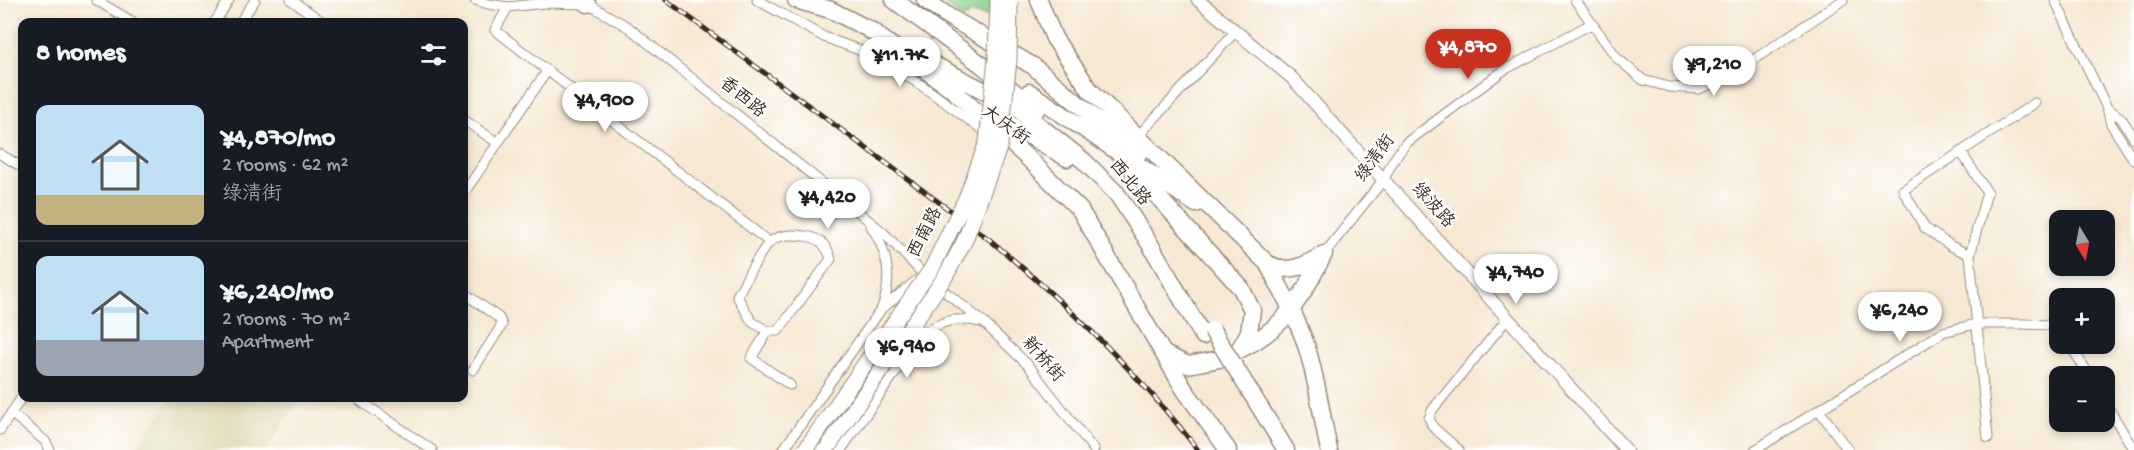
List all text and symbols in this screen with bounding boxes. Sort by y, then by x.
pin: ¥4,870 [1419,29,1517,80]
pin: ¥11.7K [851,37,949,88]
text: ¥4,870 [1439,37,1497,60]
icon: filters [417,38,450,71]
text: 8 homes [36,39,125,70]
text: ¥11.7K [873,45,927,68]
pin: ¥9,210 [1665,46,1763,97]
text: ¥9,210 [1687,54,1741,77]
street label: 香西路 [714,72,770,123]
pin: ¥4,900 [556,82,654,133]
text: ¥4,900 [576,90,634,113]
street label: 大庆街 [977,101,1034,150]
text: ¥4,870/mo [222,124,335,155]
icon: home [84,129,156,201]
street label: 绿清街 [1351,130,1400,187]
text: 2 rooms · 62 m² [222,155,349,178]
street label: 西北路 [1104,155,1155,211]
street label: 绿波路 [1406,178,1459,233]
pin: ¥4,420 [779,179,877,230]
text: 绿清街 [222,184,282,207]
text: ¥4,420 [800,187,856,210]
street label: 西南路 [903,204,948,262]
north arrow [2049,210,2115,276]
map controls [2049,210,2115,432]
pin: ¥4,740 [1467,254,1565,305]
text: ¥4,740 [1488,262,1544,285]
text: ¥6,240/mo [222,278,333,309]
icon: home [84,280,156,352]
button: + [2049,288,2115,354]
pin: ¥6,240 [1851,292,1949,343]
text: ¥6,240 [1872,300,1928,323]
text: 2 rooms · 70 m² [222,309,350,332]
pin: ¥6,940 [858,328,956,379]
text: Apartment [222,332,312,355]
street label: 新桥街 [1016,332,1068,387]
text: ¥6,940 [879,336,935,359]
button: − [2049,366,2115,432]

